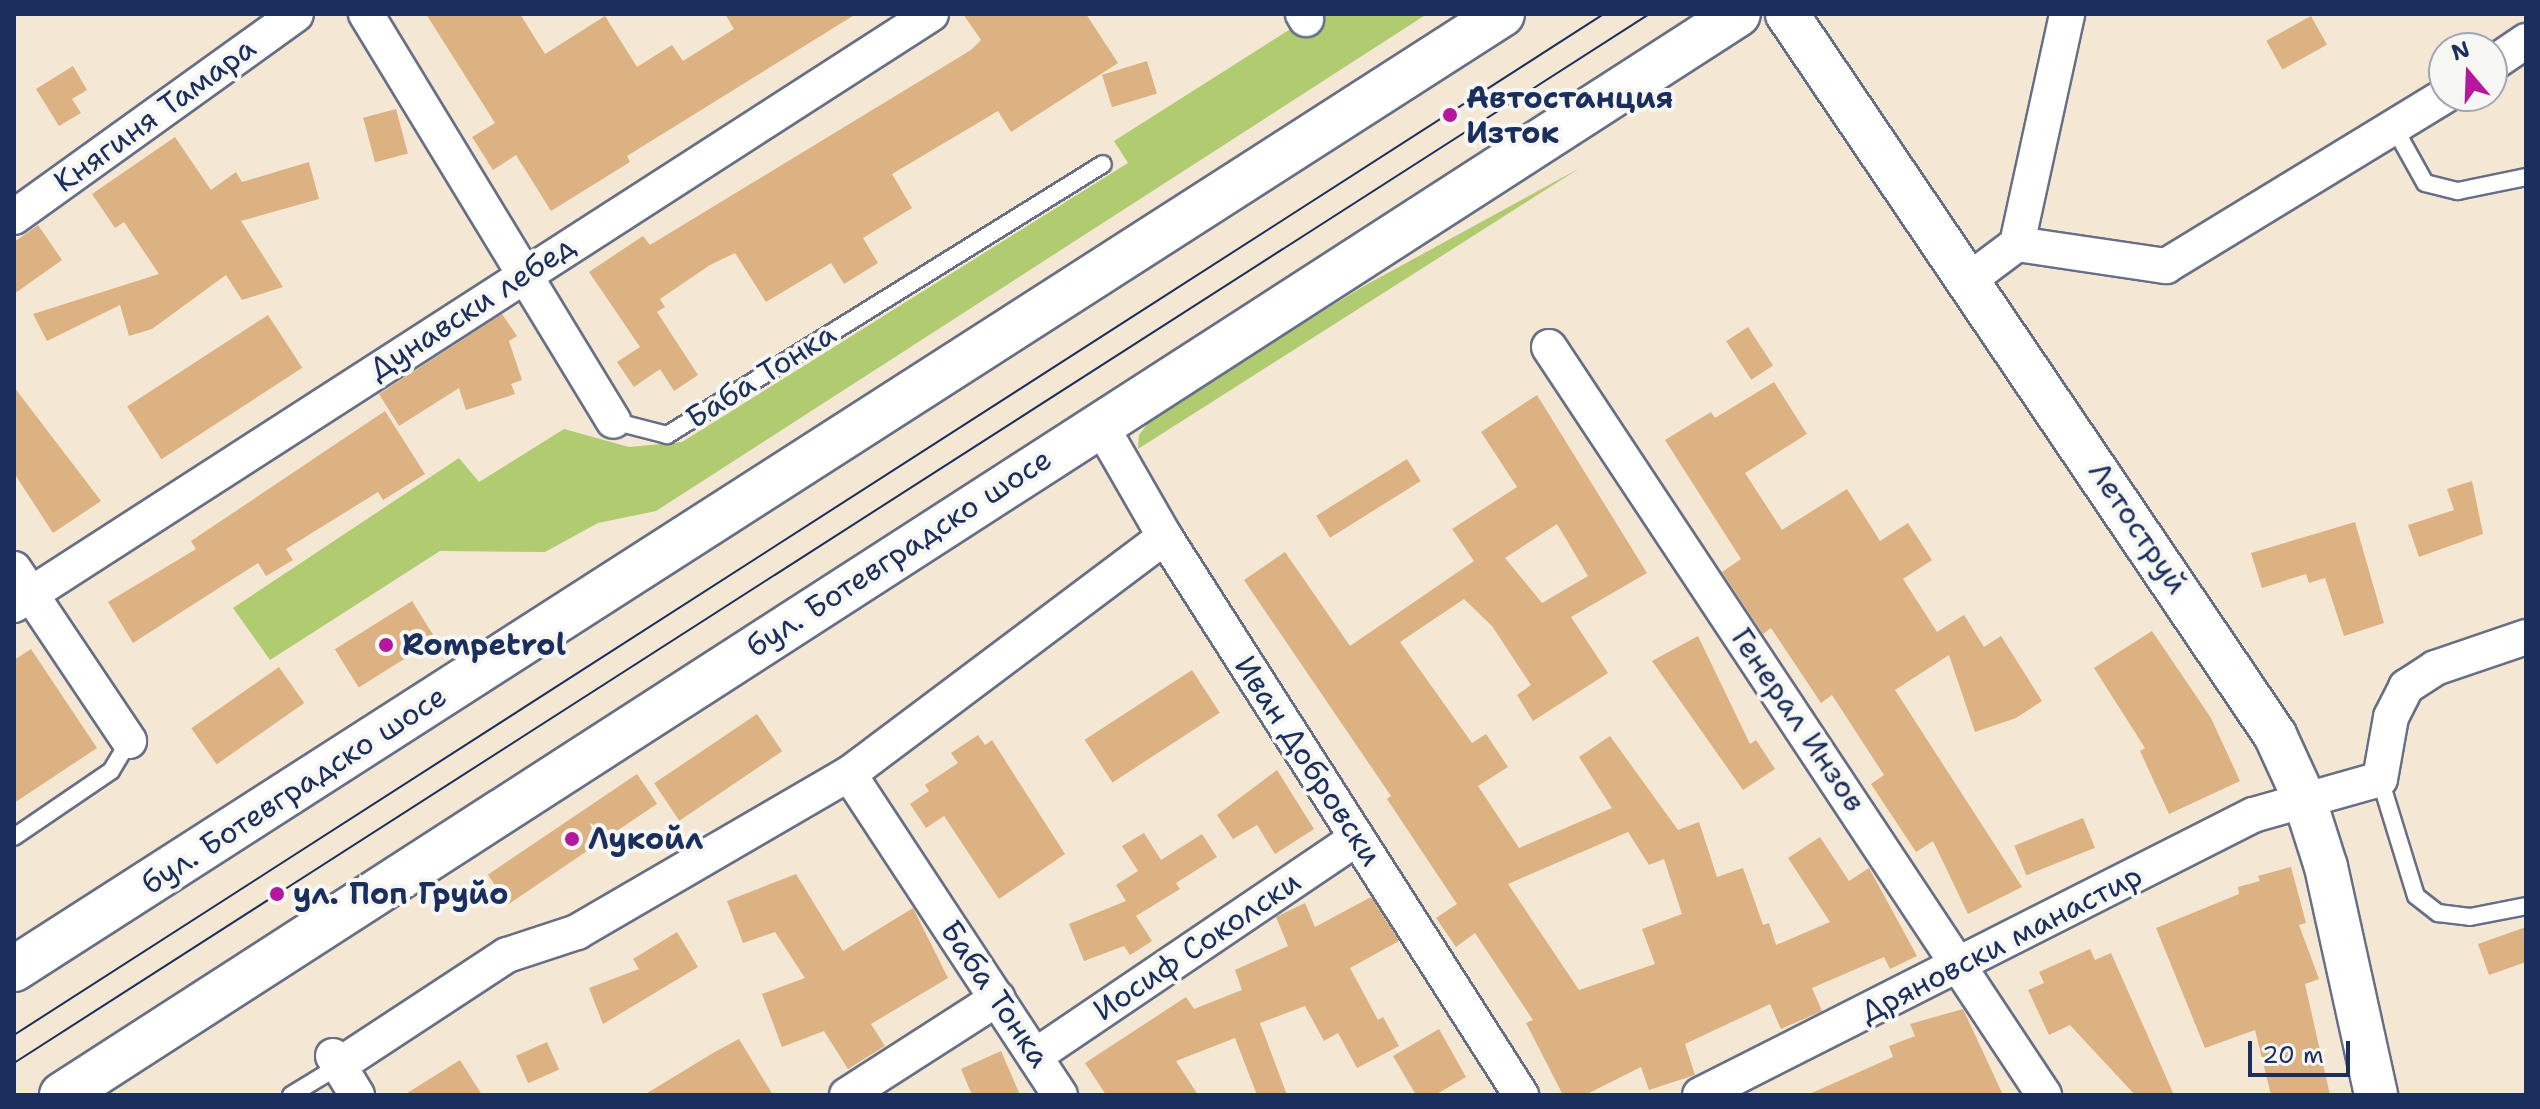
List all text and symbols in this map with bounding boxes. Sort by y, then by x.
street label: Княгиня Тамара [47,30,263,200]
north arrow [2428,32,2508,112]
text: N [2448,34,2474,67]
place label: Автостанция Изток [1466,80,1673,150]
marker: Автостанция Изток [1441,106,1459,124]
street label: Дунавски лебед [362,228,582,388]
street label: Баба Тонка [680,316,842,436]
street label: бул. Ботевградско шосе [740,441,1058,665]
street label: Летоструй [2081,455,2195,601]
street label: Генерал Инзов [1723,621,1873,819]
place label: Rompetrol [402,627,566,663]
marker: Rompetrol [377,636,395,654]
street label: Иван Добровски [1227,649,1389,873]
street label: бул. Ботевградско шосе [135,678,453,902]
place label: Лукойл [588,821,703,857]
marker: Лукойл [563,830,581,848]
street label: Дряновски манастир [1854,857,2148,1031]
street label: Иосиф Соколски [1087,863,1307,1029]
place label: ул. Поп Груйо [293,876,508,912]
marker: ул. Поп Груйо [268,885,286,903]
street label: Баба Тонка [933,914,1057,1074]
scale bar [2252,1025,2354,1075]
text: 20 m [2262,1039,2324,1071]

